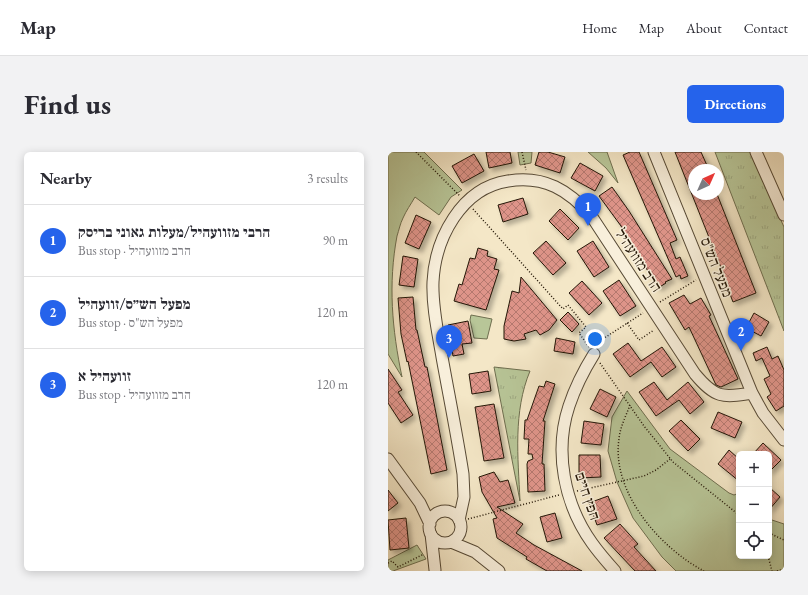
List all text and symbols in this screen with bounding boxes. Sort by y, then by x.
text: Map [20,15,56,40]
text: Home [582,19,617,37]
text: Map [639,19,664,37]
text: About [686,19,722,37]
text: Contact [744,19,788,37]
button: Directions [687,85,784,123]
text: Find us [24,86,111,122]
north arrow [688,164,724,200]
text: Nearby [40,167,92,189]
text: 3 results [307,170,348,187]
pin: 1 [575,193,601,226]
text: הרבי מזוועהיל/מעלות גאוני בריסק [78,222,270,241]
street label: הרב מזוועהיל [611,225,667,295]
text: 1 [50,232,56,249]
text: 90 m [323,232,348,249]
street label: מפעל הש"ס [696,234,738,300]
text: Bus stop · הרב מזוועהיל [78,242,191,259]
text: מפעל הש״ס/זוועהיל [78,294,191,313]
text: 2 [50,304,56,321]
text: 120 m [317,304,348,321]
text: Bus stop · מפעל הש"ס [78,314,183,331]
pin: 2 [728,318,754,351]
pin: 3 [436,325,462,358]
your location [585,329,605,349]
text: זוועהיל א [78,366,131,385]
text: 3 [50,376,56,393]
text: 120 m [317,376,348,393]
text: Bus stop · הרב מזוועהיל [78,386,191,403]
map controls [736,451,772,559]
button: + [736,451,772,487]
street label: חפץ חיים [571,469,605,523]
button: − [736,487,772,523]
button: locate [736,523,772,559]

